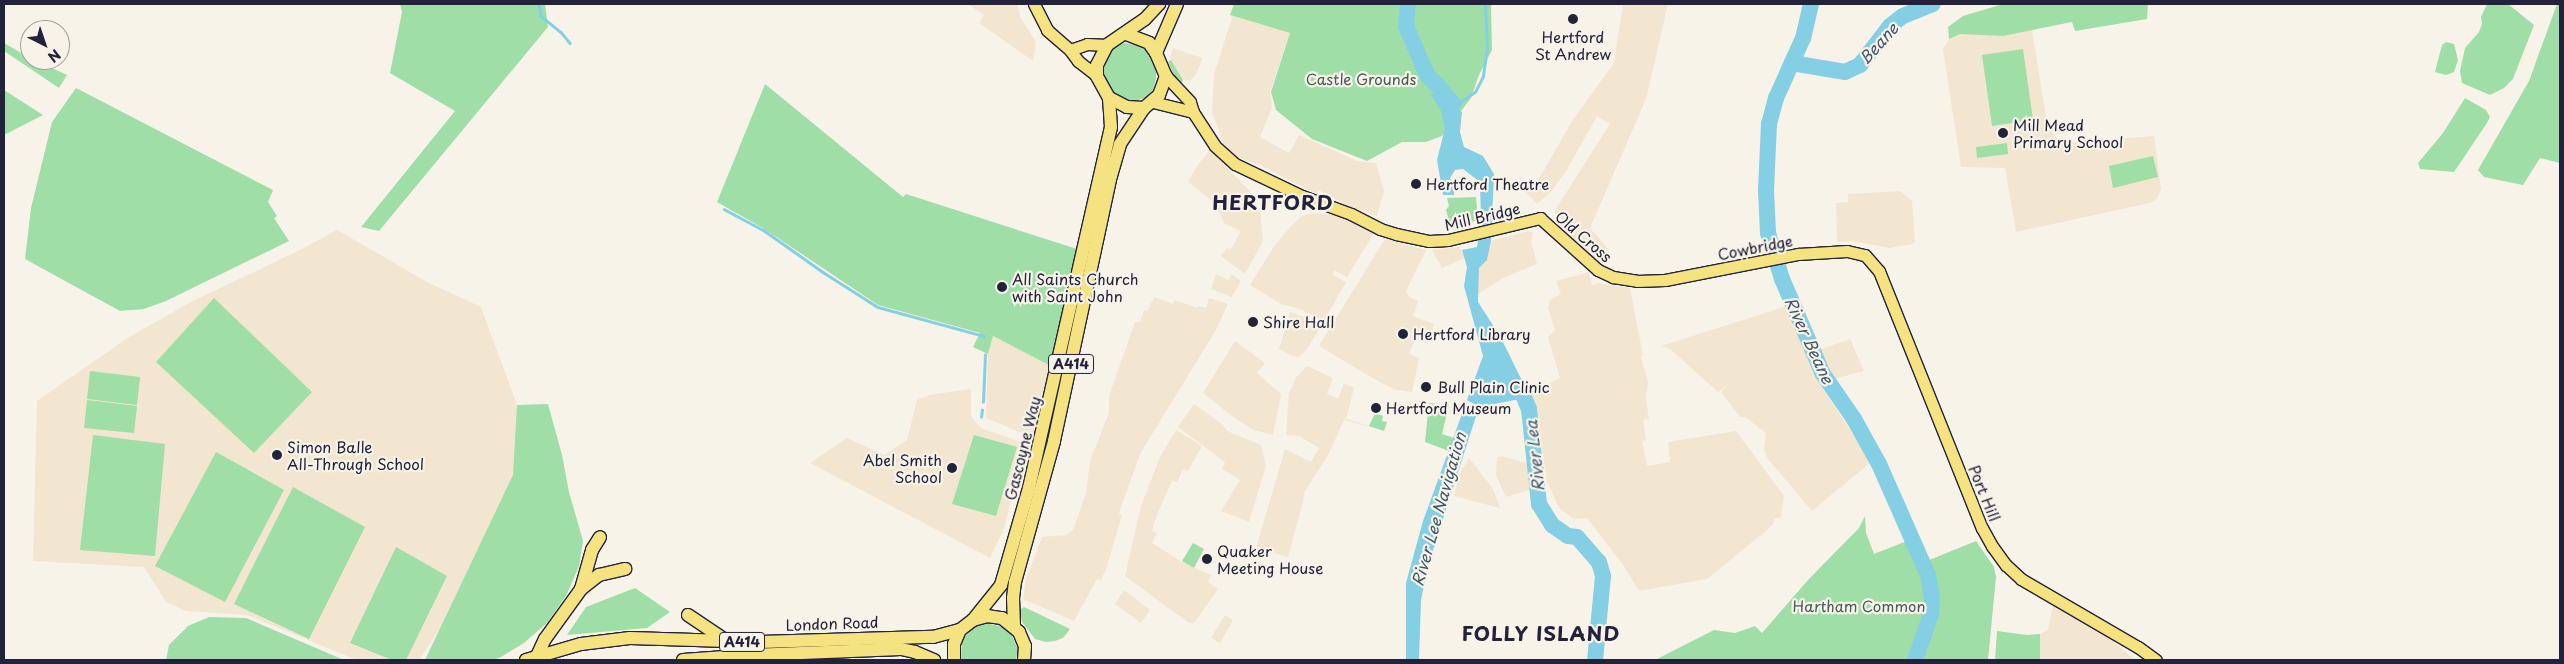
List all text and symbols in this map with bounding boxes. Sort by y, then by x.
marker: Hertford St Andrew [1567,13,1579,25]
water label: Beane [1854,18,1902,68]
north arrow [20,20,70,70]
place label: Hertford St Andrew [1535,27,1611,62]
text: N [43,44,66,68]
park label: Castle Grounds [1305,70,1417,88]
place label: Mill Mead Primary School [2013,115,2124,150]
marker: Mill Mead Primary School [1997,127,2009,139]
place label: Hertford Theatre [1426,175,1550,193]
marker: Hertford Theatre [1410,178,1422,190]
district label: HERTFORD [1212,190,1334,214]
street label: Mill Bridge [1442,198,1522,234]
street label: Old Cross [1552,206,1616,266]
street label: Cowbridge [1716,231,1794,263]
place label: All Saints Church with Saint John [1012,269,1138,304]
marker: All Saints Church with Saint John [996,281,1008,293]
water label: River Beane [1782,293,1838,387]
place label: Shire Hall [1263,313,1334,331]
marker: Shire Hall [1247,316,1259,328]
place label: Hertford Library [1413,325,1532,343]
marker: Hertford Library [1397,328,1409,340]
road number: A414 [1047,352,1095,376]
place label: Bull Plain Clinic [1437,378,1550,396]
marker: Bull Plain Clinic [1419,380,1433,394]
street label: Gascoyne Way [1000,394,1044,502]
place label: Hertford Museum [1386,399,1512,417]
marker: Hertford Museum [1370,402,1382,414]
water label: River Lea [1521,419,1547,493]
water label: River Lee Navigation [1407,430,1469,588]
place label: Simon Balle All-Through School [287,437,425,472]
marker: Simon Balle All-Through School [271,449,283,461]
place label: Abel Smith School [862,450,942,485]
marker: Abel Smith School [946,462,958,474]
street label: Port Hill [1966,462,2004,524]
place label: Quaker Meeting House [1217,541,1323,576]
marker: Quaker Meeting House [1201,553,1213,565]
park label: Hartham Common [1792,597,1926,615]
street label: London Road [785,612,879,634]
district label: FOLLY ISLAND [1461,621,1621,645]
road number: A414 [718,630,766,654]

